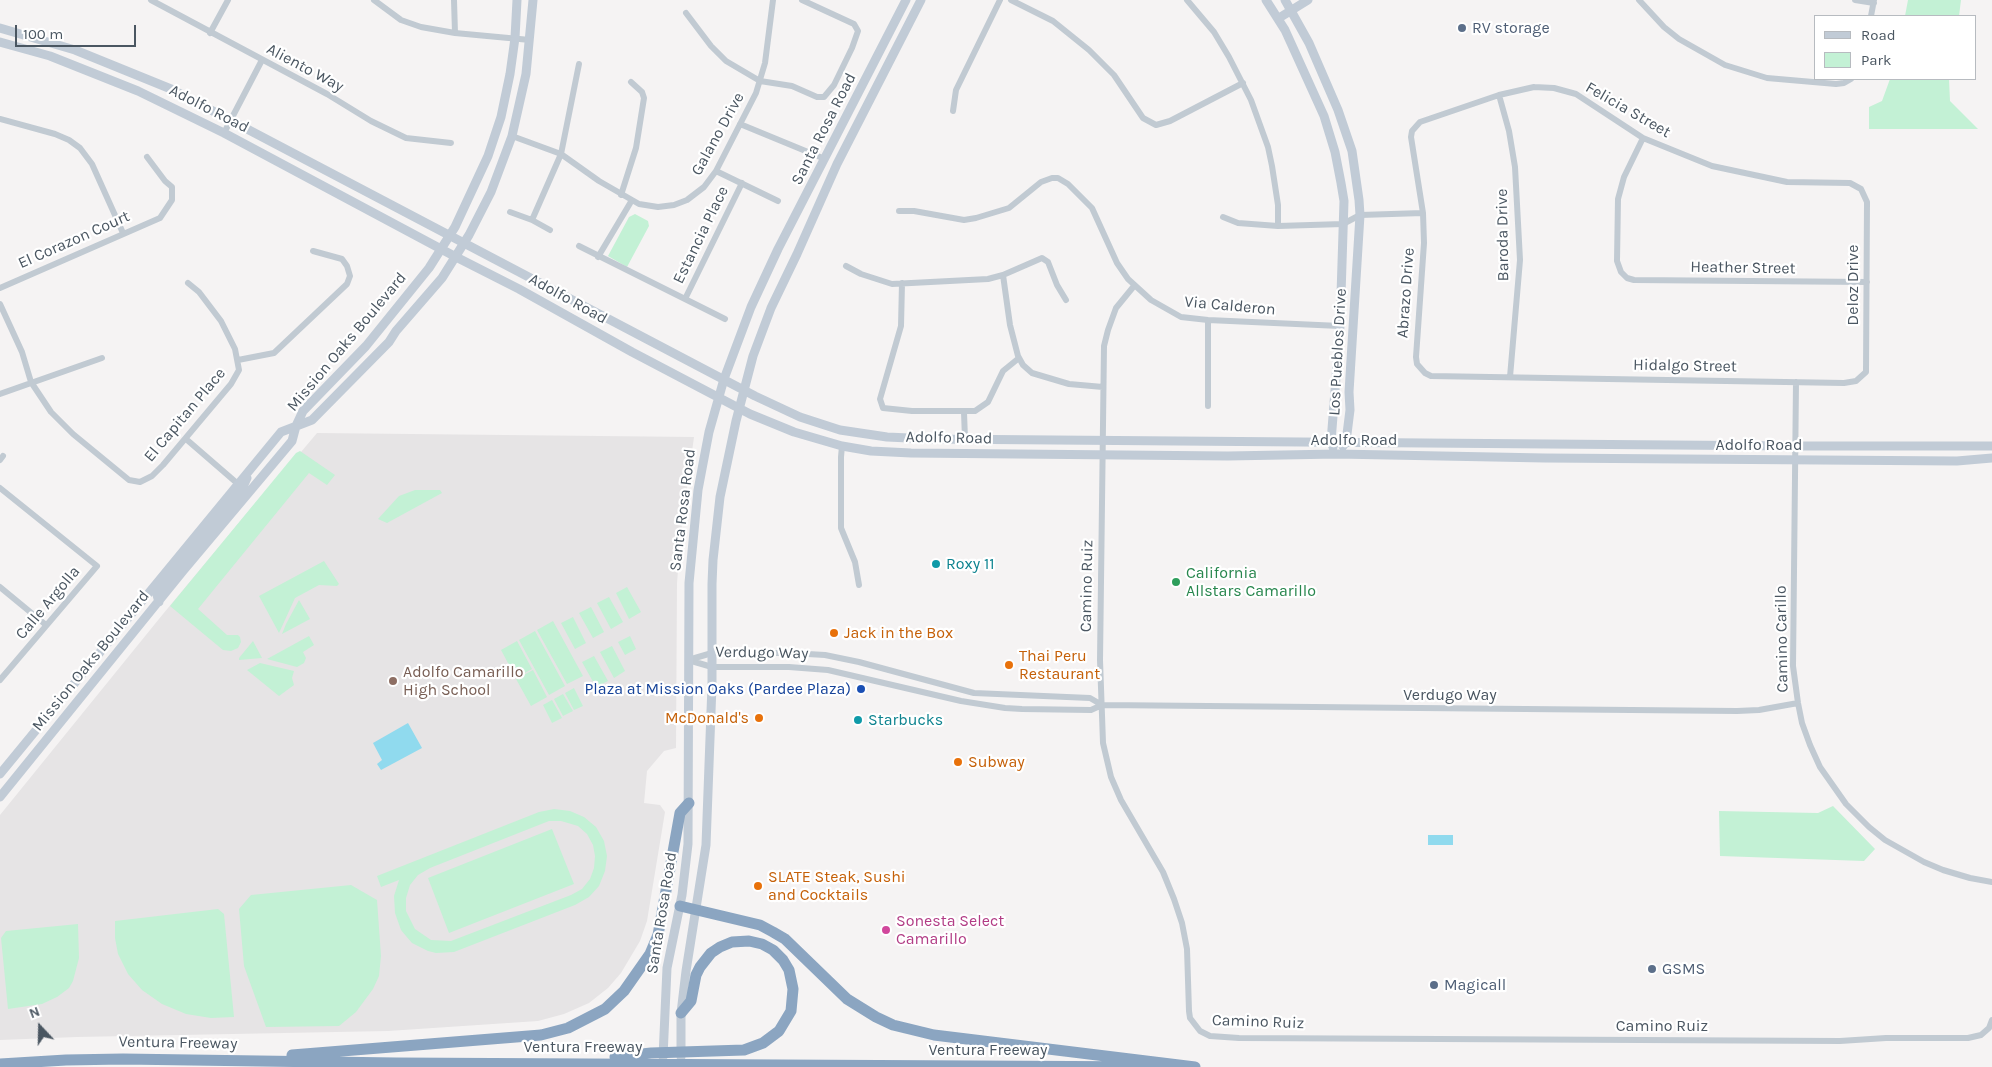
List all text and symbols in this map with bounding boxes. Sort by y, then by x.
scale bar [18,15,139,47]
legend [1814,15,1977,80]
place label: RV storage [1472,18,1550,38]
marker: RV storage [1456,22,1468,34]
text: 100 m [23,25,63,43]
text: Road [1861,26,1896,44]
street label: Aliento Way [263,40,347,96]
text: Park [1861,51,1891,69]
street label: Santa Rosa Road [787,70,861,188]
street label: Felicia Street [1582,78,1674,142]
street label: Adolfo Road [166,81,252,137]
street label: Galano Drive [687,89,749,179]
street label: Estancia Place [669,183,733,287]
street label: Baroda Drive [1493,188,1513,282]
street label: El Corazon Court [15,207,133,273]
street label: Deloz Drive [1843,245,1863,325]
street label: Abrazo Drive [1393,247,1419,339]
street label: Heather Street [1690,257,1796,279]
street label: Mission Oaks Boulevard [283,269,411,415]
street label: Adolfo Road [525,270,611,328]
street label: Los Pueblos Drive [1325,288,1351,416]
street label: Via Calderon [1184,292,1276,320]
street label: Hidalgo Street [1633,355,1737,377]
street label: El Capitan Place [140,364,230,466]
street label: Adolfo Road [905,428,993,448]
street label: Adolfo Road [1311,430,1397,450]
street label: Adolfo Road [1716,435,1802,455]
street label: Santa Rosa Road [666,448,700,572]
street label: Camino Ruiz [1077,540,1097,632]
place label: Roxy 11 [946,554,995,574]
marker: Roxy 11 [930,558,942,570]
street label: Calle Argolla [12,562,84,644]
place label: California Allstars Camarillo [1186,563,1316,601]
marker: California Allstars Camarillo [1170,576,1182,588]
street label: Camino Carillo [1771,585,1793,693]
street label: Mission Oaks Boulevard [28,587,154,735]
place label: Jack in the Box [844,623,953,643]
marker: Jack in the Box [828,627,840,639]
street label: Verdugo Way [715,643,809,663]
place label: Thai Peru Restaurant [1019,646,1100,684]
marker: Thai Peru Restaurant [1003,659,1015,671]
place label: Adolfo Camarillo High School [403,662,524,700]
marker: Adolfo Camarillo High School [387,675,399,687]
place label: Plaza at Mission Oaks (Pardee Plaza) [584,679,851,699]
marker: Plaza at Mission Oaks (Pardee Plaza) [855,683,867,695]
street label: Verdugo Way [1403,685,1497,705]
place label: McDonald's [665,708,749,728]
place label: Starbucks [868,710,943,730]
marker: McDonald's [753,712,765,724]
marker: Starbucks [852,714,864,726]
place label: Subway [968,752,1025,772]
marker: Subway [952,756,964,768]
street label: Santa Rosa Road [643,851,681,975]
place label: SLATE Steak, Sushi and Cocktails [768,867,906,905]
marker: SLATE Steak, Sushi and Cocktails [752,880,764,892]
place label: Sonesta Select Camarillo [896,911,1004,949]
marker: Sonesta Select Camarillo [880,924,892,936]
place label: GSMS [1662,959,1705,979]
marker: GSMS [1646,963,1658,975]
place label: Magicall [1444,975,1506,995]
marker: Magicall [1428,979,1440,991]
north arrow [15,1002,65,1052]
text: N [27,1003,42,1022]
street label: Camino Ruiz [1211,1011,1305,1033]
street label: Camino Ruiz [1616,1016,1708,1036]
street label: Ventura Freeway [118,1032,238,1054]
street label: Ventura Freeway [524,1037,642,1057]
street label: Ventura Freeway [929,1040,1047,1060]

